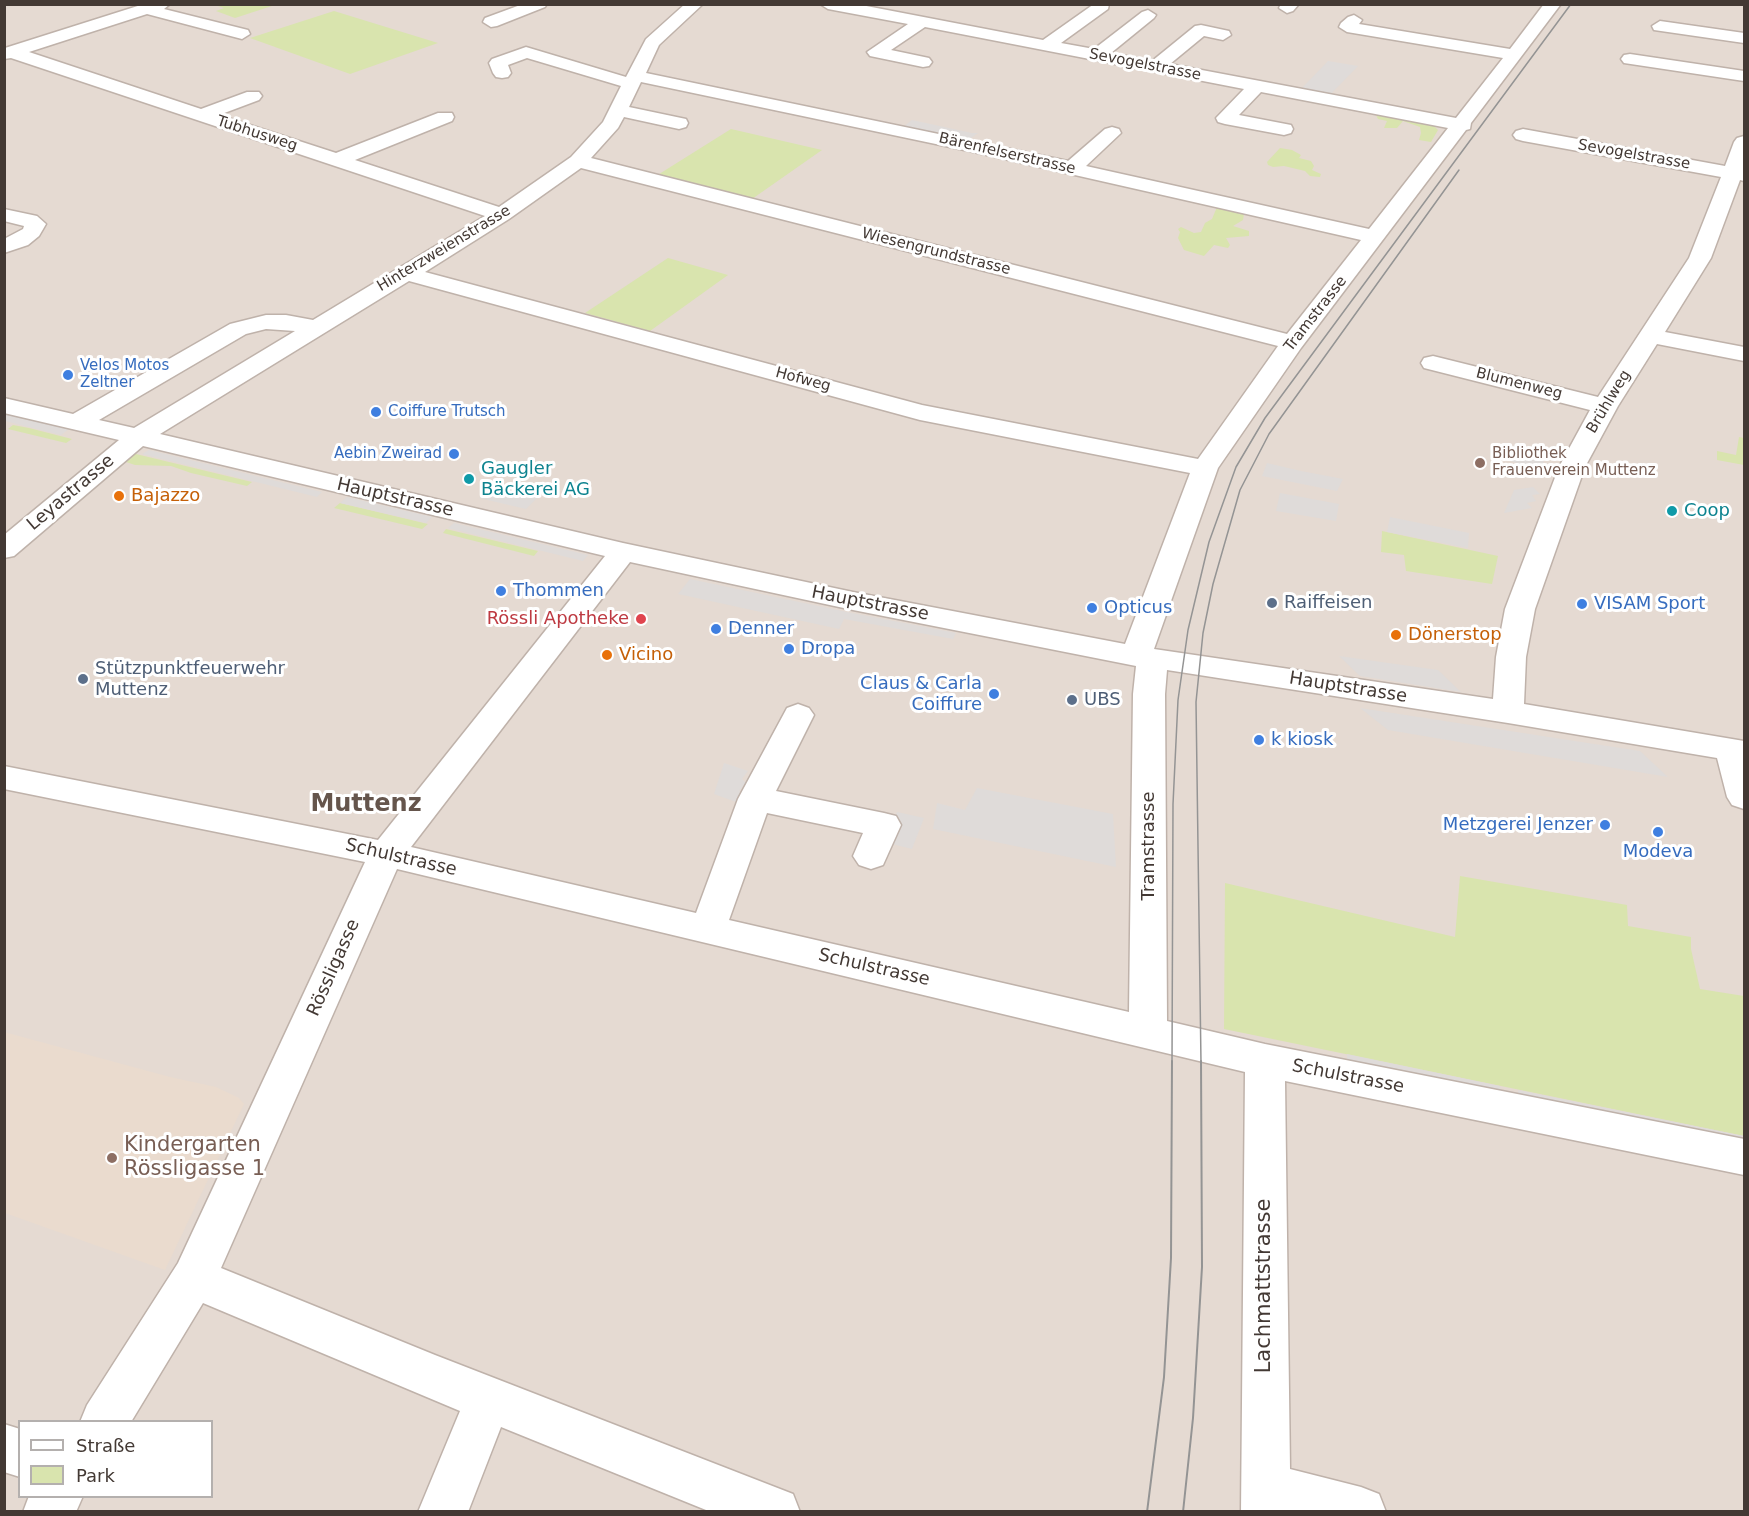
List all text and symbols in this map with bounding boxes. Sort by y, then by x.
street label: Sevogelstrasse [1088,45,1202,85]
street label: Tubhusweg [214,112,300,156]
street label: Bärenfelserstrasse [937,130,1077,178]
street label: Sevogelstrasse [1576,136,1692,174]
street label: Hinterzweienstrasse [374,202,514,296]
street label: Wiesengrundstrasse [860,225,1012,279]
street label: Tramstrasse [1281,273,1351,355]
place label: Velos Motos Zeltner [80,357,169,392]
street label: Hofweg [773,364,833,396]
street label: Blumenweg [1474,365,1564,403]
street label: Brühlweg [1583,367,1635,437]
marker: Velos Motos Zeltner [61,368,75,382]
place label: Coiffure Trutsch [388,403,506,421]
marker: Coiffure Trutsch [369,405,383,419]
place label: Aebin Zweirad [334,445,442,463]
place label: Bibliothek Frauenverein Muttenz [1492,445,1656,480]
marker: Aebin Zweirad [447,447,461,461]
street label: Leyastrasse [23,450,119,536]
marker: Bibliothek Frauenverein Muttenz [1473,456,1487,470]
place label: Gaugler Bäckerei AG [481,458,590,500]
marker: Gaugler Bäckerei AG [462,472,476,486]
street label: Hauptstrasse [335,474,455,522]
place label: Bajazzo [131,485,200,507]
marker: Bajazzo [112,489,126,503]
place label: Coop [1684,500,1730,522]
marker: Coop [1665,504,1679,518]
place label: Thommen [513,580,604,602]
street label: Hauptstrasse [809,582,931,626]
marker: Thommen [494,584,508,598]
place label: Raiffeisen [1284,592,1372,614]
place label: VISAM Sport [1594,593,1705,615]
marker: Raiffeisen [1265,596,1279,610]
place label: Opticus [1104,597,1172,619]
marker: VISAM Sport [1575,597,1589,611]
marker: Opticus [1085,601,1099,615]
place label: Rössli Apotheke [487,608,629,630]
marker: Rössli Apotheke [634,612,648,626]
place label: Denner [728,618,794,640]
marker: Denner [709,622,723,636]
place label: Dönerstop [1408,624,1502,646]
marker: Dönerstop [1389,628,1403,642]
place label: Dropa [801,638,855,660]
marker: Dropa [782,642,796,656]
place label: Vicino [619,644,673,666]
marker: Vicino [600,648,614,662]
place label: Stützpunktfeuerwehr Muttenz [95,658,285,700]
street label: Hauptstrasse [1287,668,1409,708]
marker: Stützpunktfeuerwehr Muttenz [76,672,90,686]
place label: Claus & Carla Coiffure [860,673,982,716]
marker: Claus & Carla Coiffure [987,687,1001,701]
place label: UBS [1084,689,1121,711]
marker: UBS [1065,693,1079,707]
place label: k kiosk [1271,729,1333,751]
marker: k kiosk [1252,733,1266,747]
district label: Muttenz [310,791,422,819]
street label: Tramstrasse [1138,791,1160,901]
place label: Metzgerei Jenzer [1443,814,1593,836]
marker: Metzgerei Jenzer [1598,818,1612,832]
marker: Modeva [1651,825,1665,839]
street label: Schulstrasse [343,835,459,881]
place label: Modeva [1623,841,1693,863]
street label: Rössligasse [303,916,365,1020]
street label: Schulstrasse [816,945,932,991]
street label: Schulstrasse [1290,1056,1406,1098]
place label: Kindergarten Rössligasse 1 [124,1133,265,1183]
marker: Kindergarten Rössligasse 1 [105,1151,119,1165]
street label: Lachmattstrasse [1252,1199,1278,1373]
legend [18,1420,213,1498]
text: Straße [76,1435,135,1456]
text: Park [76,1465,115,1486]

